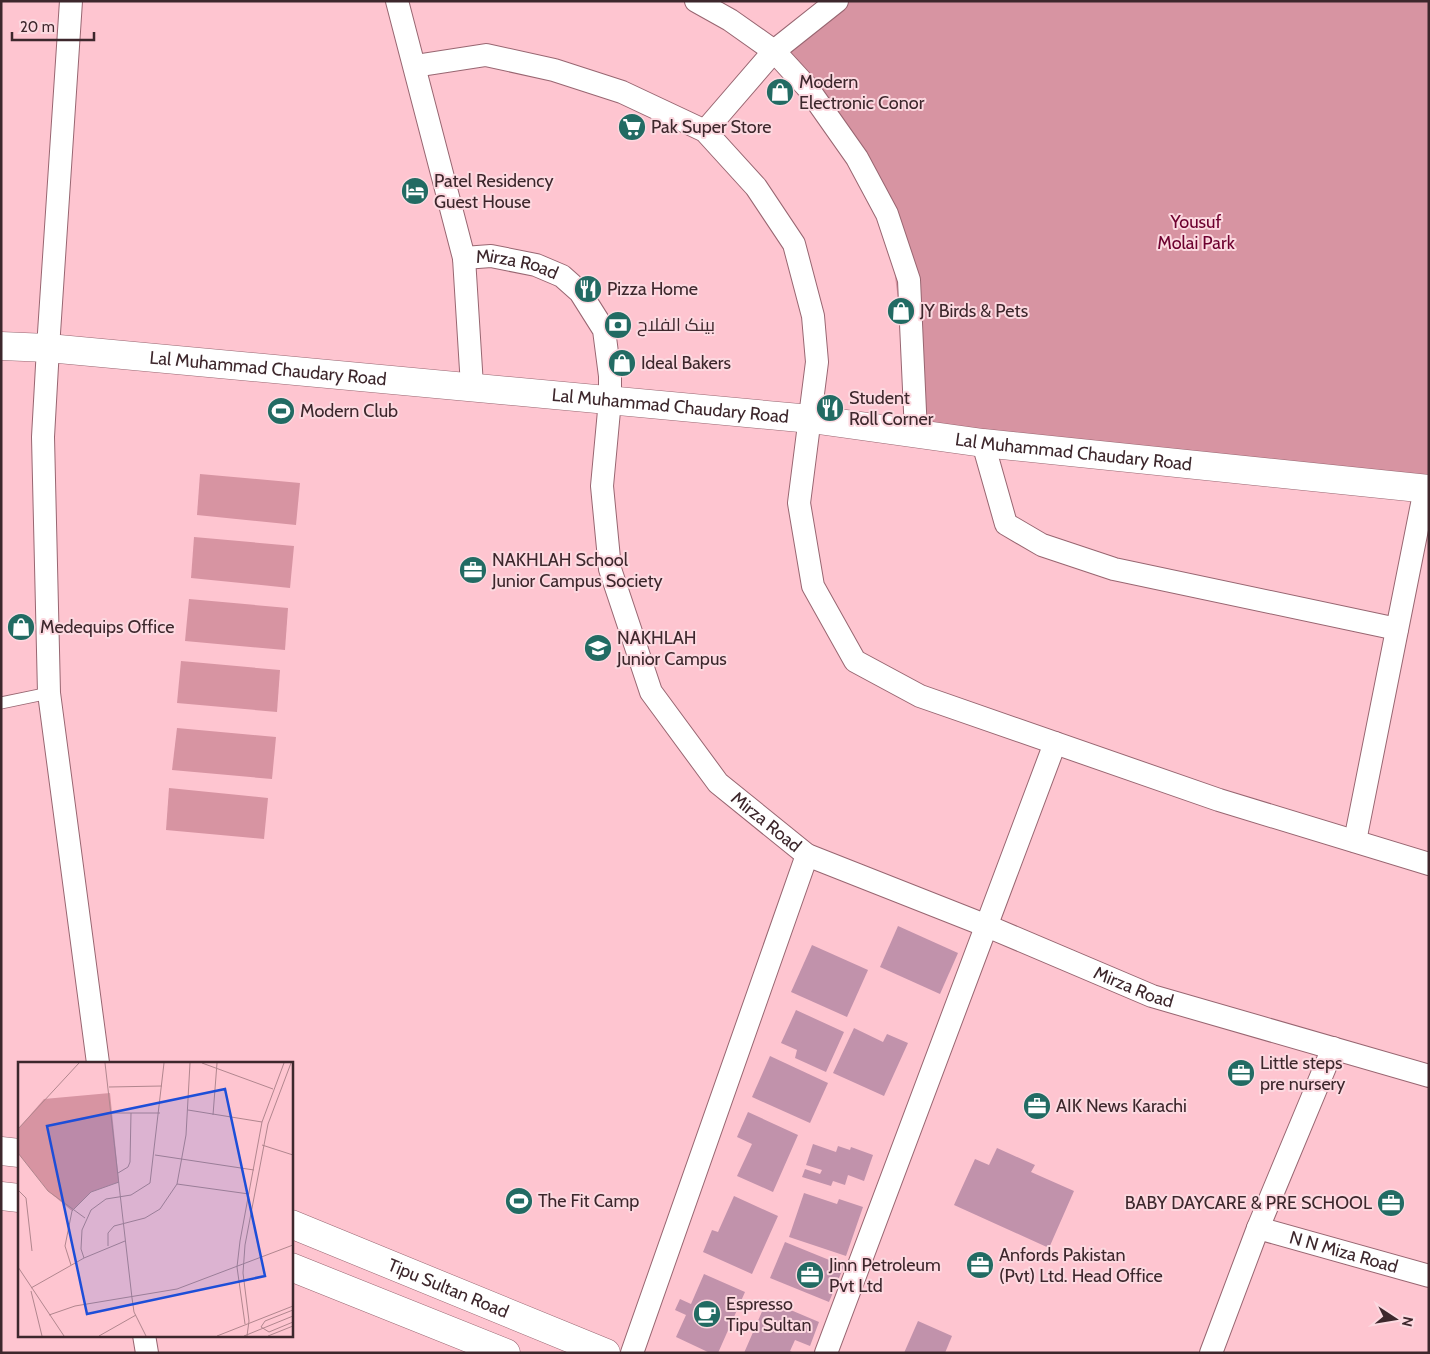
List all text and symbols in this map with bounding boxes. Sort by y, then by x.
scale bar [12,10,95,42]
text: 20 m [20,18,55,36]
place label: Modern Electronic Conor [799,71,925,114]
shop icon: Modern Electronic Conor [765,77,795,107]
supermarket icon: Pak Super Store [617,112,647,142]
place label: Pak Super Store [651,116,771,138]
place label: Patel Residency Guest House [434,170,554,213]
hotel icon: Patel Residency Guest House [400,176,430,206]
park label: Yousuf Molai Park [1157,211,1236,254]
street label: Mirza Road [475,245,562,284]
restaurant icon: Pizza Home [573,274,603,304]
place label: Pizza Home [607,278,698,300]
shop icon: JY Birds & Pets [886,296,916,326]
place label: JY Birds & Pets [919,300,1028,322]
bank icon: بینک الفلاح [603,310,633,340]
place label: بینک الفلاح [637,314,715,337]
street label: Lal Muhammad Chaudary Road [148,346,388,390]
shop icon: Ideal Bakers [607,348,637,378]
place label: Ideal Bakers [641,352,731,374]
street label: Lal Muhammad Chaudary Road [551,384,790,428]
place label: Student Roll Corner [849,387,934,430]
restaurant icon: Student Roll Corner [815,393,845,423]
sports icon: Modern Club [266,396,296,426]
place label: Modern Club [300,400,398,422]
street label: Lal Muhammad Chaudary Road [954,428,1193,475]
place label: NAKHLAH School Junior Campus Society [491,549,663,592]
office icon: NAKHLAH School Junior Campus Society [458,555,488,585]
shop icon: Medequips Office [6,612,36,642]
place label: Medequips Office [40,616,174,638]
place label: NAKHLAH Junior Campus [616,627,727,670]
school or university icon: NAKHLAH Junior Campus [583,633,613,663]
street label: Mirza Road [727,787,806,857]
street label: Mirza Road [1090,962,1176,1013]
place label: Little steps pre nursery [1260,1052,1345,1095]
office icon: Little steps pre nursery [1226,1058,1256,1088]
inset map [18,1062,292,1336]
office icon: AIK News Karachi [1022,1091,1052,1121]
place label: AIK News Karachi [1056,1095,1187,1117]
sports icon: The Fit Camp [504,1186,534,1216]
office icon: BABY DAYCARE & PRE SCHOOL [1376,1188,1406,1218]
place label: The Fit Camp [538,1190,639,1212]
place label: BABY DAYCARE & PRE SCHOOL [1125,1192,1372,1214]
street label: N N Miza Road [1287,1226,1401,1278]
place label: Anfords Pakistan (Pvt) Ltd. Head Office [999,1244,1163,1287]
office icon: Anfords Pakistan (Pvt) Ltd. Head Office [965,1250,995,1280]
street label: Tipu Sultan Road [385,1254,512,1323]
place label: Jinn Petroleum Pvt Ltd [828,1254,941,1297]
office icon: Jinn Petroleum Pvt Ltd [795,1260,825,1290]
place label: Espresso Tipu Sultan [726,1293,812,1336]
north arrow [1370,1294,1420,1344]
cafe icon: Espresso Tipu Sultan [692,1299,722,1329]
text: N [1398,1315,1418,1328]

